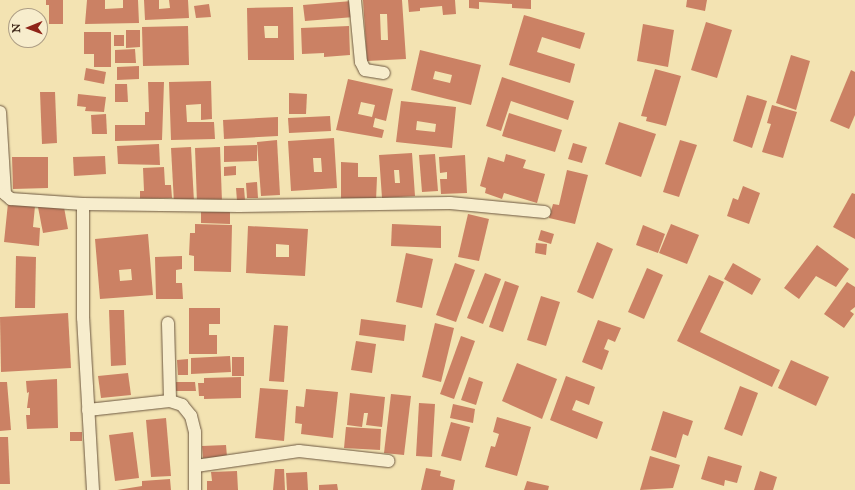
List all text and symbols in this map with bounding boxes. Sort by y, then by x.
north arrow [8,8,48,48]
text: N [10,23,23,33]

